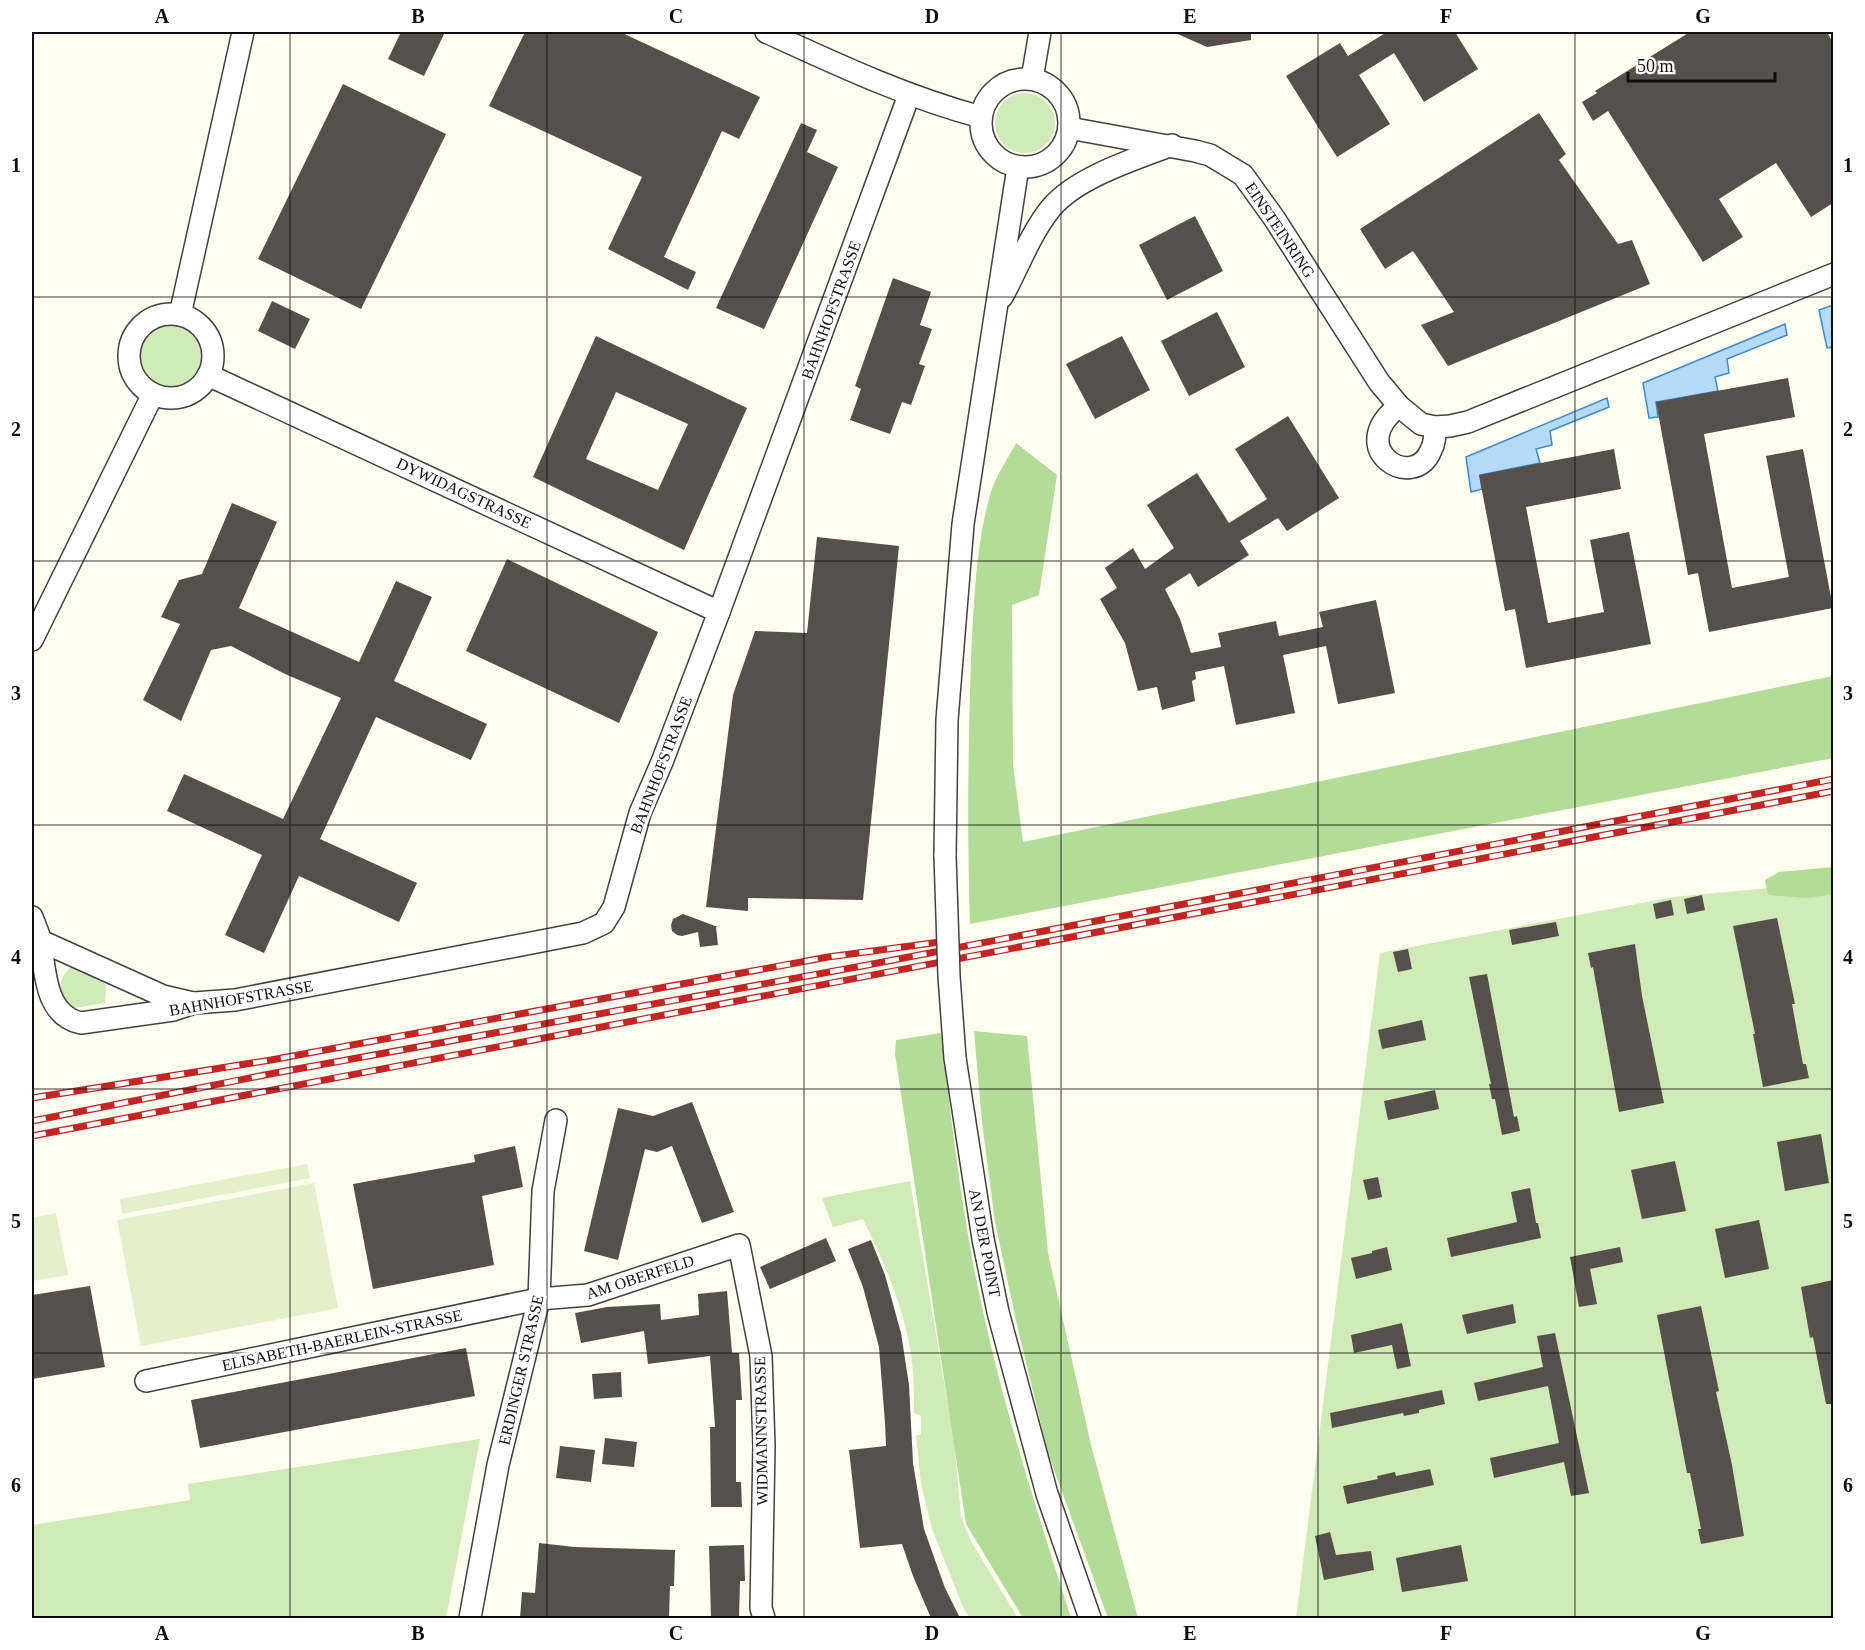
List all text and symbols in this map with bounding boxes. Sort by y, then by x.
text: A [155,5,170,27]
text: B [411,5,425,27]
text: C [669,5,683,27]
text: D [925,5,939,27]
text: E [1183,5,1197,27]
text: F [1440,5,1452,27]
text: G [1695,5,1711,27]
scale bar [1628,45,1775,83]
text: 50 m [1637,56,1674,76]
text: 1 [11,154,21,176]
text: 1 [1843,154,1853,176]
street label: EINSTEINRING [1242,179,1318,281]
street label: BAHNHOFSTRASSE [798,239,864,381]
text: 2 [11,418,21,440]
text: 2 [1843,418,1853,440]
street label: DYWIDAGSTRASSE [394,454,534,532]
text: 3 [11,682,21,704]
text: 3 [1843,682,1853,704]
street label: BAHNHOFSTRASSE [627,694,695,836]
text: 4 [11,946,21,968]
text: 4 [1843,946,1853,968]
street label: BAHNHOFSTRASSE [168,977,314,1019]
street label: AN DER POINT [966,1187,1004,1299]
text: 5 [11,1210,21,1232]
text: 5 [1843,1210,1853,1232]
street label: AM OBERFELD [584,1252,696,1302]
street label: ERDINGER STRASSE [495,1293,547,1447]
street label: ELISABETH-BAERLEIN-STRASSE [220,1306,464,1374]
street label: WIDMANNSTRASSE [751,1356,771,1506]
text: 6 [11,1474,21,1496]
text: 6 [1843,1474,1853,1496]
text: A [155,1622,170,1644]
text: B [411,1622,425,1644]
text: C [669,1622,683,1644]
text: D [925,1622,939,1644]
text: E [1183,1622,1197,1644]
text: F [1440,1622,1452,1644]
text: G [1695,1622,1711,1644]

